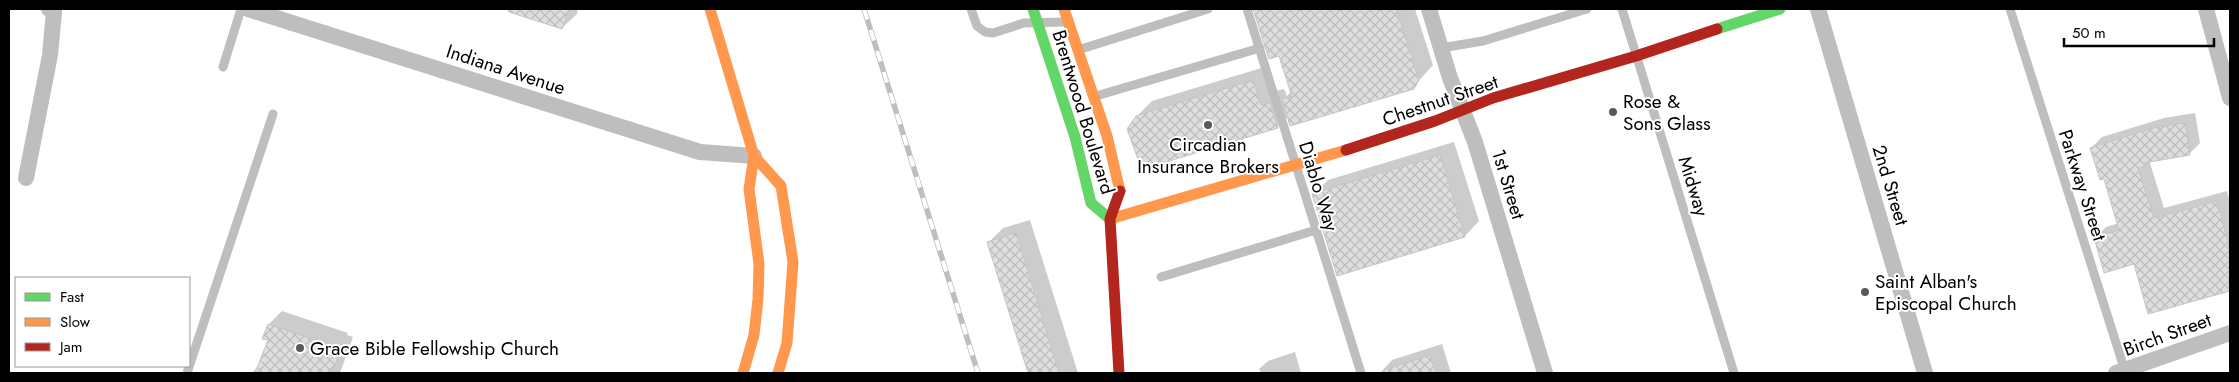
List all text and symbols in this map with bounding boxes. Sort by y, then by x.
scale bar [2064,15,2214,47]
text: 50 m [2072,22,2106,44]
street label: Brentwood Boulevard [1046,27,1121,198]
street label: Indiana Avenue [443,38,569,101]
street label: Chestnut Street [1379,68,1502,133]
place label: Rose & Sons Glass [1623,88,1711,137]
marker: Rose & Sons Glass [1607,106,1619,118]
marker: Circadian Insurance Brokers [1202,119,1214,131]
street label: Parkway Street [2052,126,2113,245]
place label: Circadian Insurance Brokers [1137,131,1279,180]
street label: Diablo Way [1292,138,1345,235]
street label: 2nd Street [1866,142,1916,229]
street label: 1st Street [1485,146,1532,223]
street label: Midway [1672,153,1716,220]
place label: Saint Alban's Episcopal Church [1875,268,2017,317]
legend [15,277,190,367]
text: Fast [60,286,84,308]
marker: Saint Alban's Episcopal Church [1859,286,1871,298]
street label: Birch Street [2119,306,2215,363]
text: Slow [60,311,91,333]
place label: Grace Bible Fellowship Church [310,335,559,362]
text: Jam [58,336,83,358]
marker: Grace Bible Fellowship Church [294,342,306,354]

